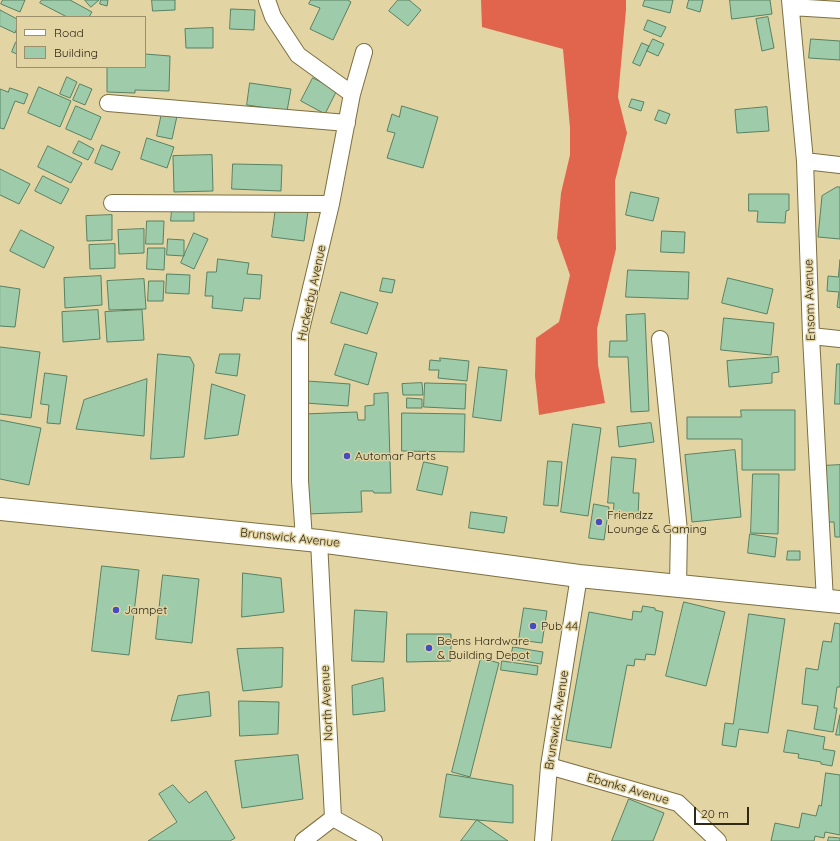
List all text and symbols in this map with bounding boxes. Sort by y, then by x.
legend [16,16,146,68]
text: Road [54,25,84,40]
text: Building [54,45,98,60]
street label: Huckerby Avenue [295,244,329,342]
street label: Ensom Avenue [801,259,819,341]
place label: Automar Parts [355,449,436,463]
marker: Automar Parts [342,451,352,461]
place label: Friendzz Lounge & Gaming [607,508,707,536]
marker: Friendzz Lounge & Gaming [594,517,604,527]
street label: Brunswick Avenue [239,526,341,550]
place label: Jampet [124,603,167,617]
marker: Jampet [111,605,121,615]
place label: Pub 44 [541,619,578,633]
marker: Pub 44 [528,621,538,631]
place label: Beens Hardware & Building Depot [437,634,530,662]
marker: Beens Hardware & Building Depot [424,643,434,653]
street label: North Avenue [318,665,336,741]
street label: Brunswick Avenue [542,669,572,771]
street label: Ebanks Avenue [585,770,671,808]
scale bar [696,799,751,825]
text: 20 m [701,806,729,821]

